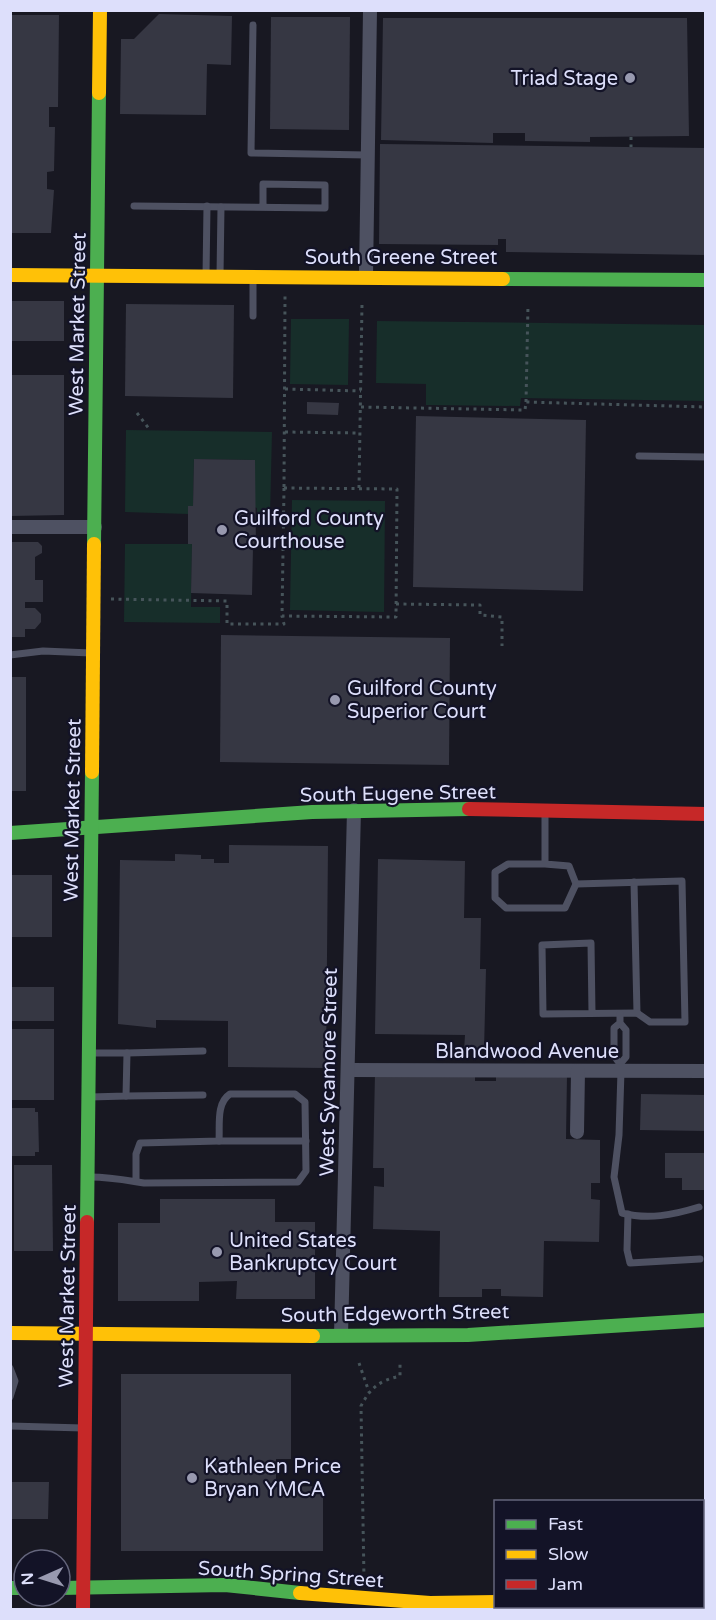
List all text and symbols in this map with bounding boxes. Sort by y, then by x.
place label: Triad Stage [511,67,618,91]
marker: Triad Stage [623,71,637,85]
street label: West Market Street [64,232,92,416]
street label: South Greene Street [305,246,498,270]
place label: Guilford County Courthouse [234,507,384,554]
marker: Guilford County Courthouse [215,523,229,537]
place label: Guilford County Superior Court [347,677,497,724]
marker: Guilford County Superior Court [328,693,342,707]
street label: West Market Street [59,718,87,902]
street label: South Eugene Street [300,780,497,808]
street label: West Sycamore Street [315,967,343,1177]
street label: Blandwood Avenue [435,1040,619,1064]
street label: West Market Street [54,1204,82,1388]
place label: United States Bankruptcy Court [229,1229,397,1276]
marker: United States Bankruptcy Court [210,1245,224,1259]
street label: South Edgeworth Street [281,1300,510,1328]
place label: Kathleen Price Bryan YMCA [204,1455,341,1502]
marker: Kathleen Price Bryan YMCA [185,1471,199,1485]
legend [494,1500,704,1608]
text: Fast [548,1513,583,1535]
text: Slow [548,1543,589,1565]
north arrow [12,1548,72,1608]
street label: South Spring Street [197,1557,385,1593]
text: N [18,1572,38,1586]
text: Jam [548,1573,583,1595]

